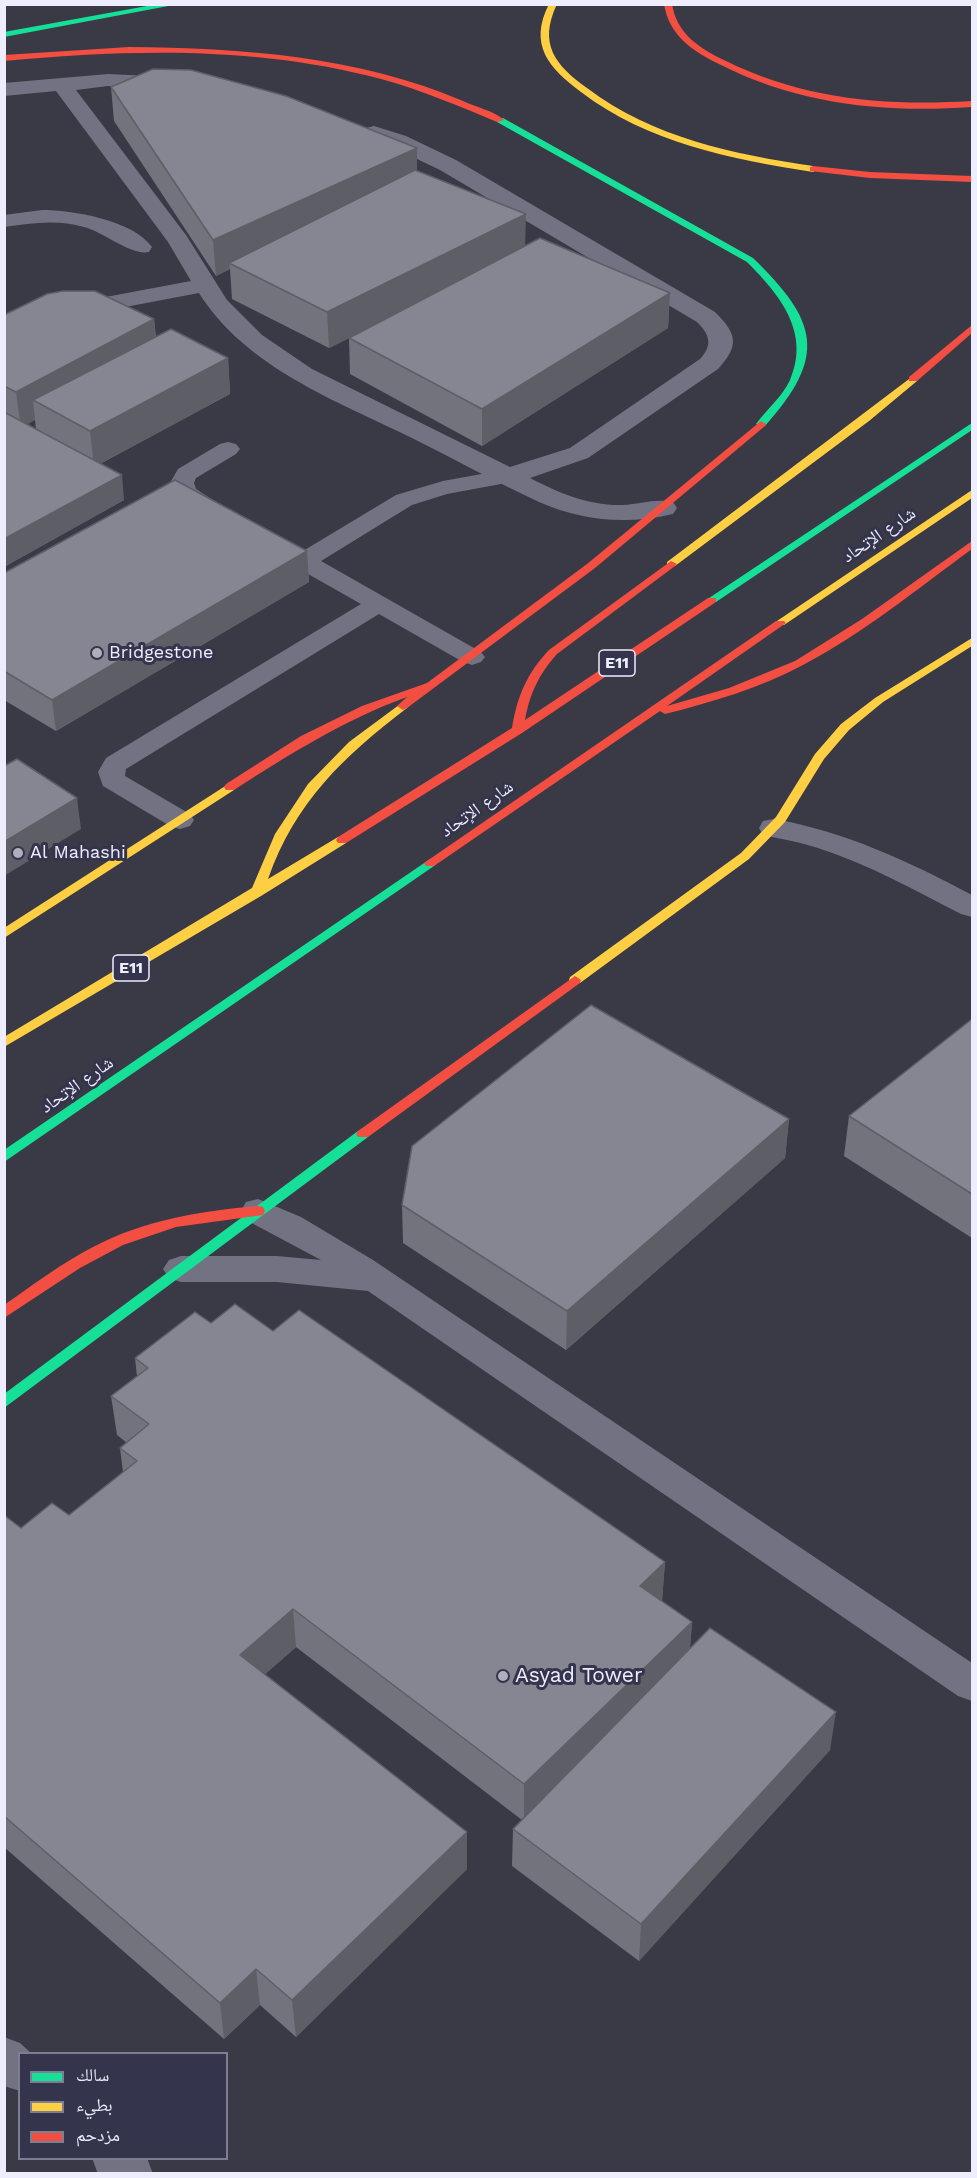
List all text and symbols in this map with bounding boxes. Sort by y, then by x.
street label: شارع الإتحاد [838,503,920,567]
place label: Bridgestone [109,642,213,664]
marker: Bridgestone [90,646,104,660]
road number: E11 [599,650,635,676]
street label: شارع الإتحاد [436,776,518,842]
place label: Al Mahashi [30,842,126,864]
marker: Al Mahashi [11,846,25,860]
road number: E11 [113,955,149,981]
street label: شارع الإتحاد [36,1052,118,1118]
place label: Asyad Tower [515,1663,643,1689]
marker: Asyad Tower [496,1669,510,1683]
legend [18,2052,228,2160]
text: سالك [76,2064,109,2085]
text: بطيء [76,2094,113,2115]
text: مزدحم [76,2124,120,2145]

